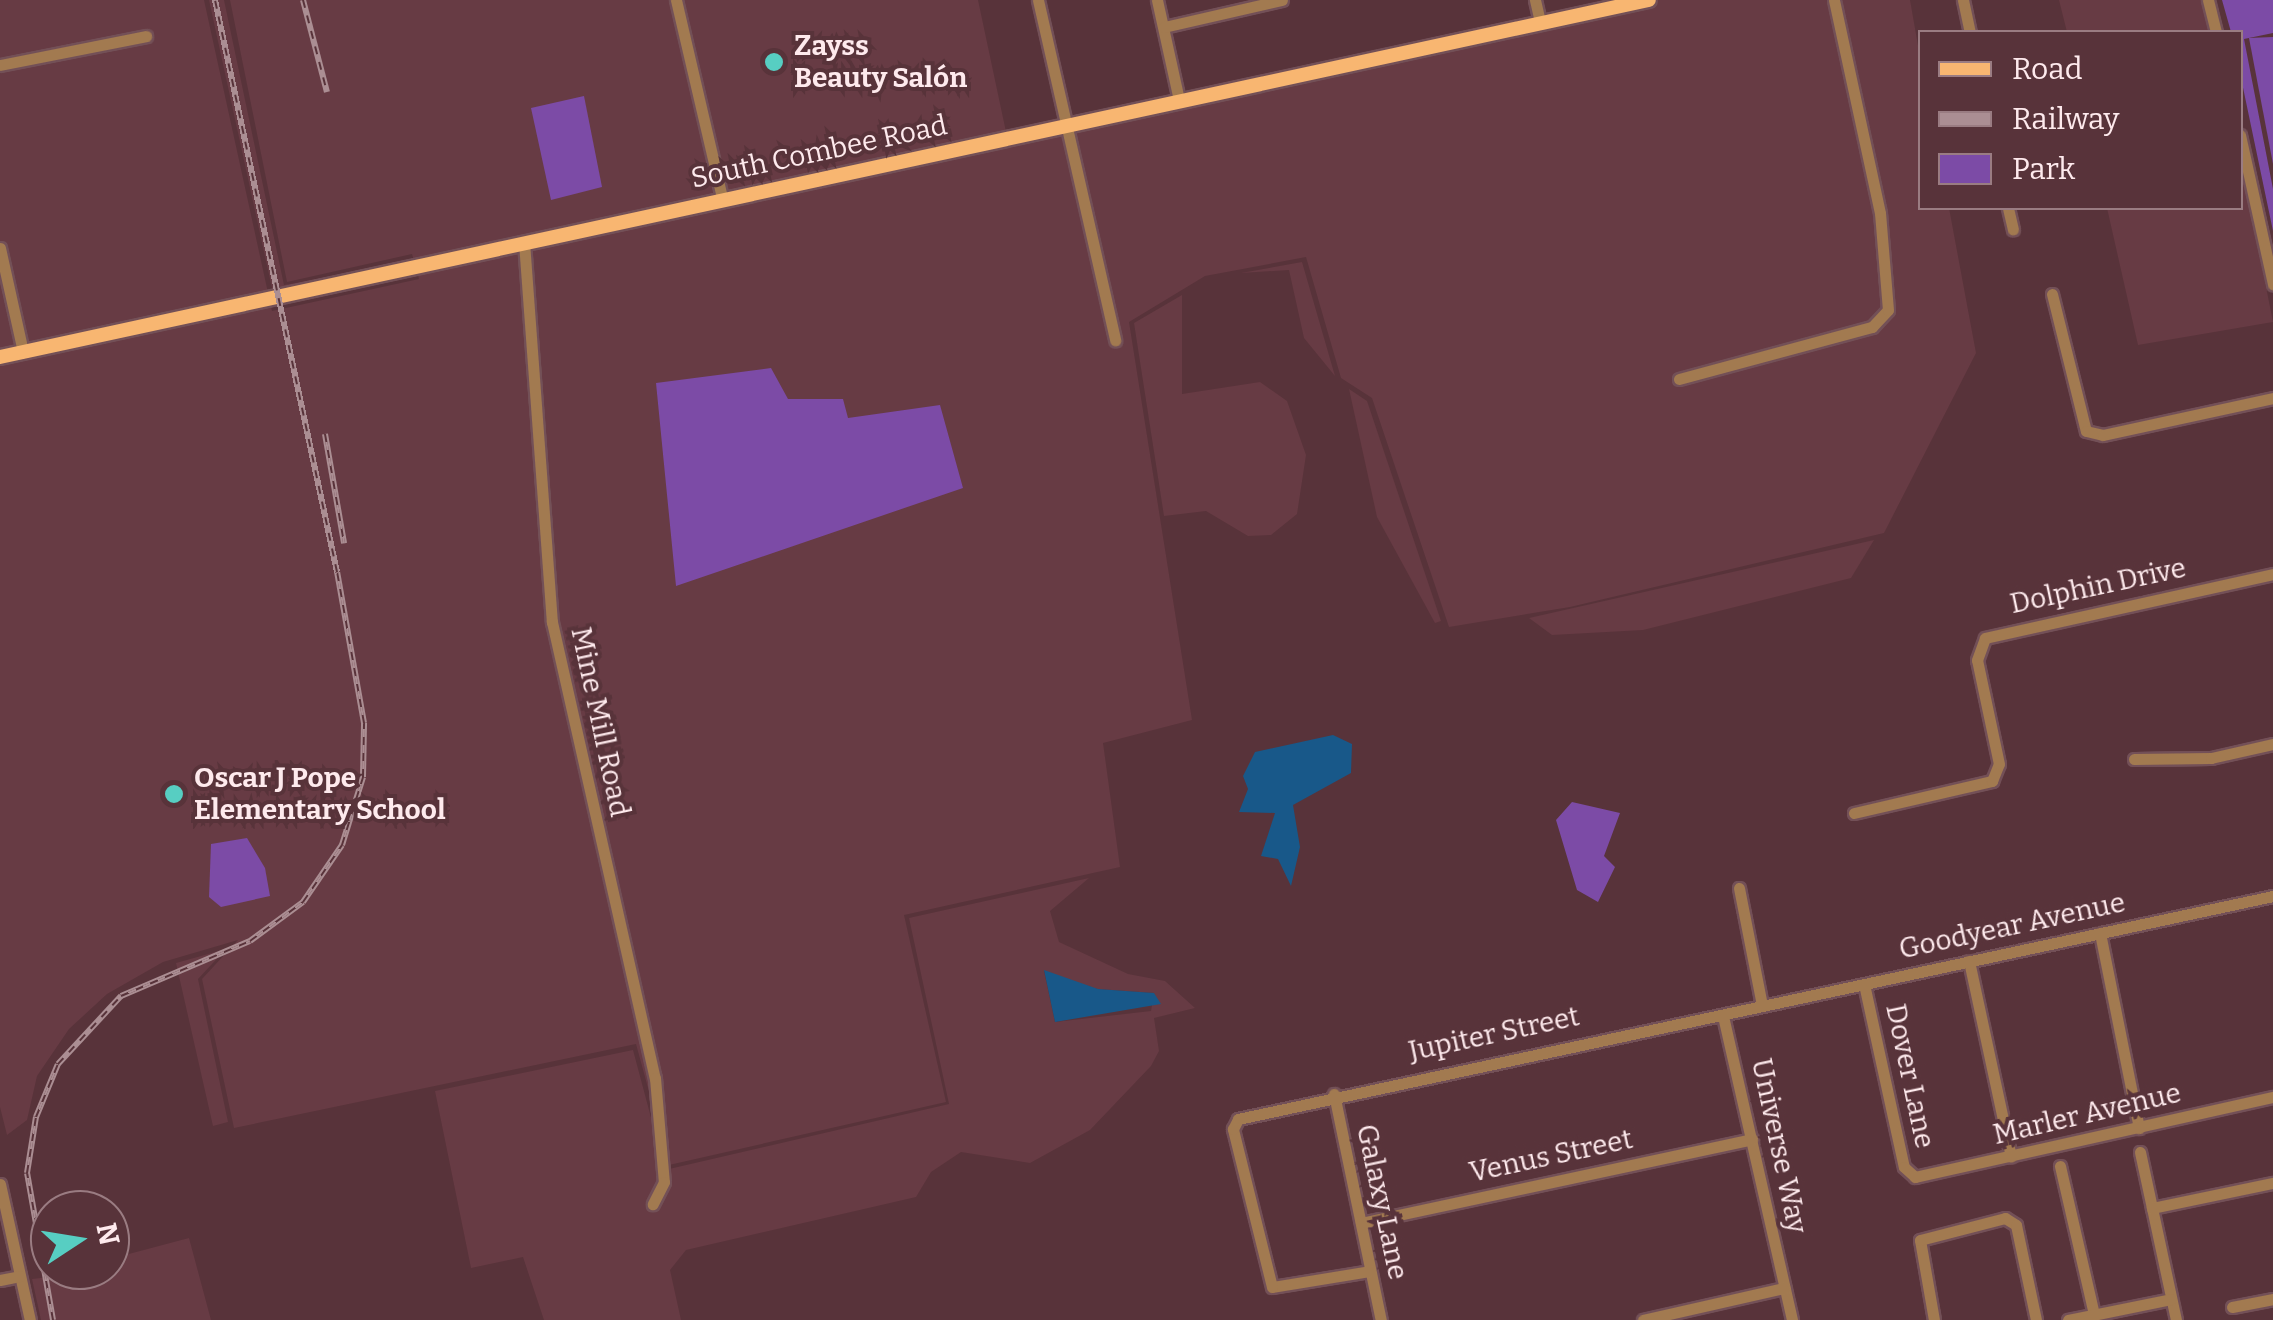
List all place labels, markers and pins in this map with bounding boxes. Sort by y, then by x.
place label: Zayss Beauty Salón [794,29,967,95]
marker: Zayss Beauty Salón [763,51,785,73]
place label: Oscar J Pope Elementary School [194,761,446,827]
marker: Oscar J Pope Elementary School [163,783,185,805]

